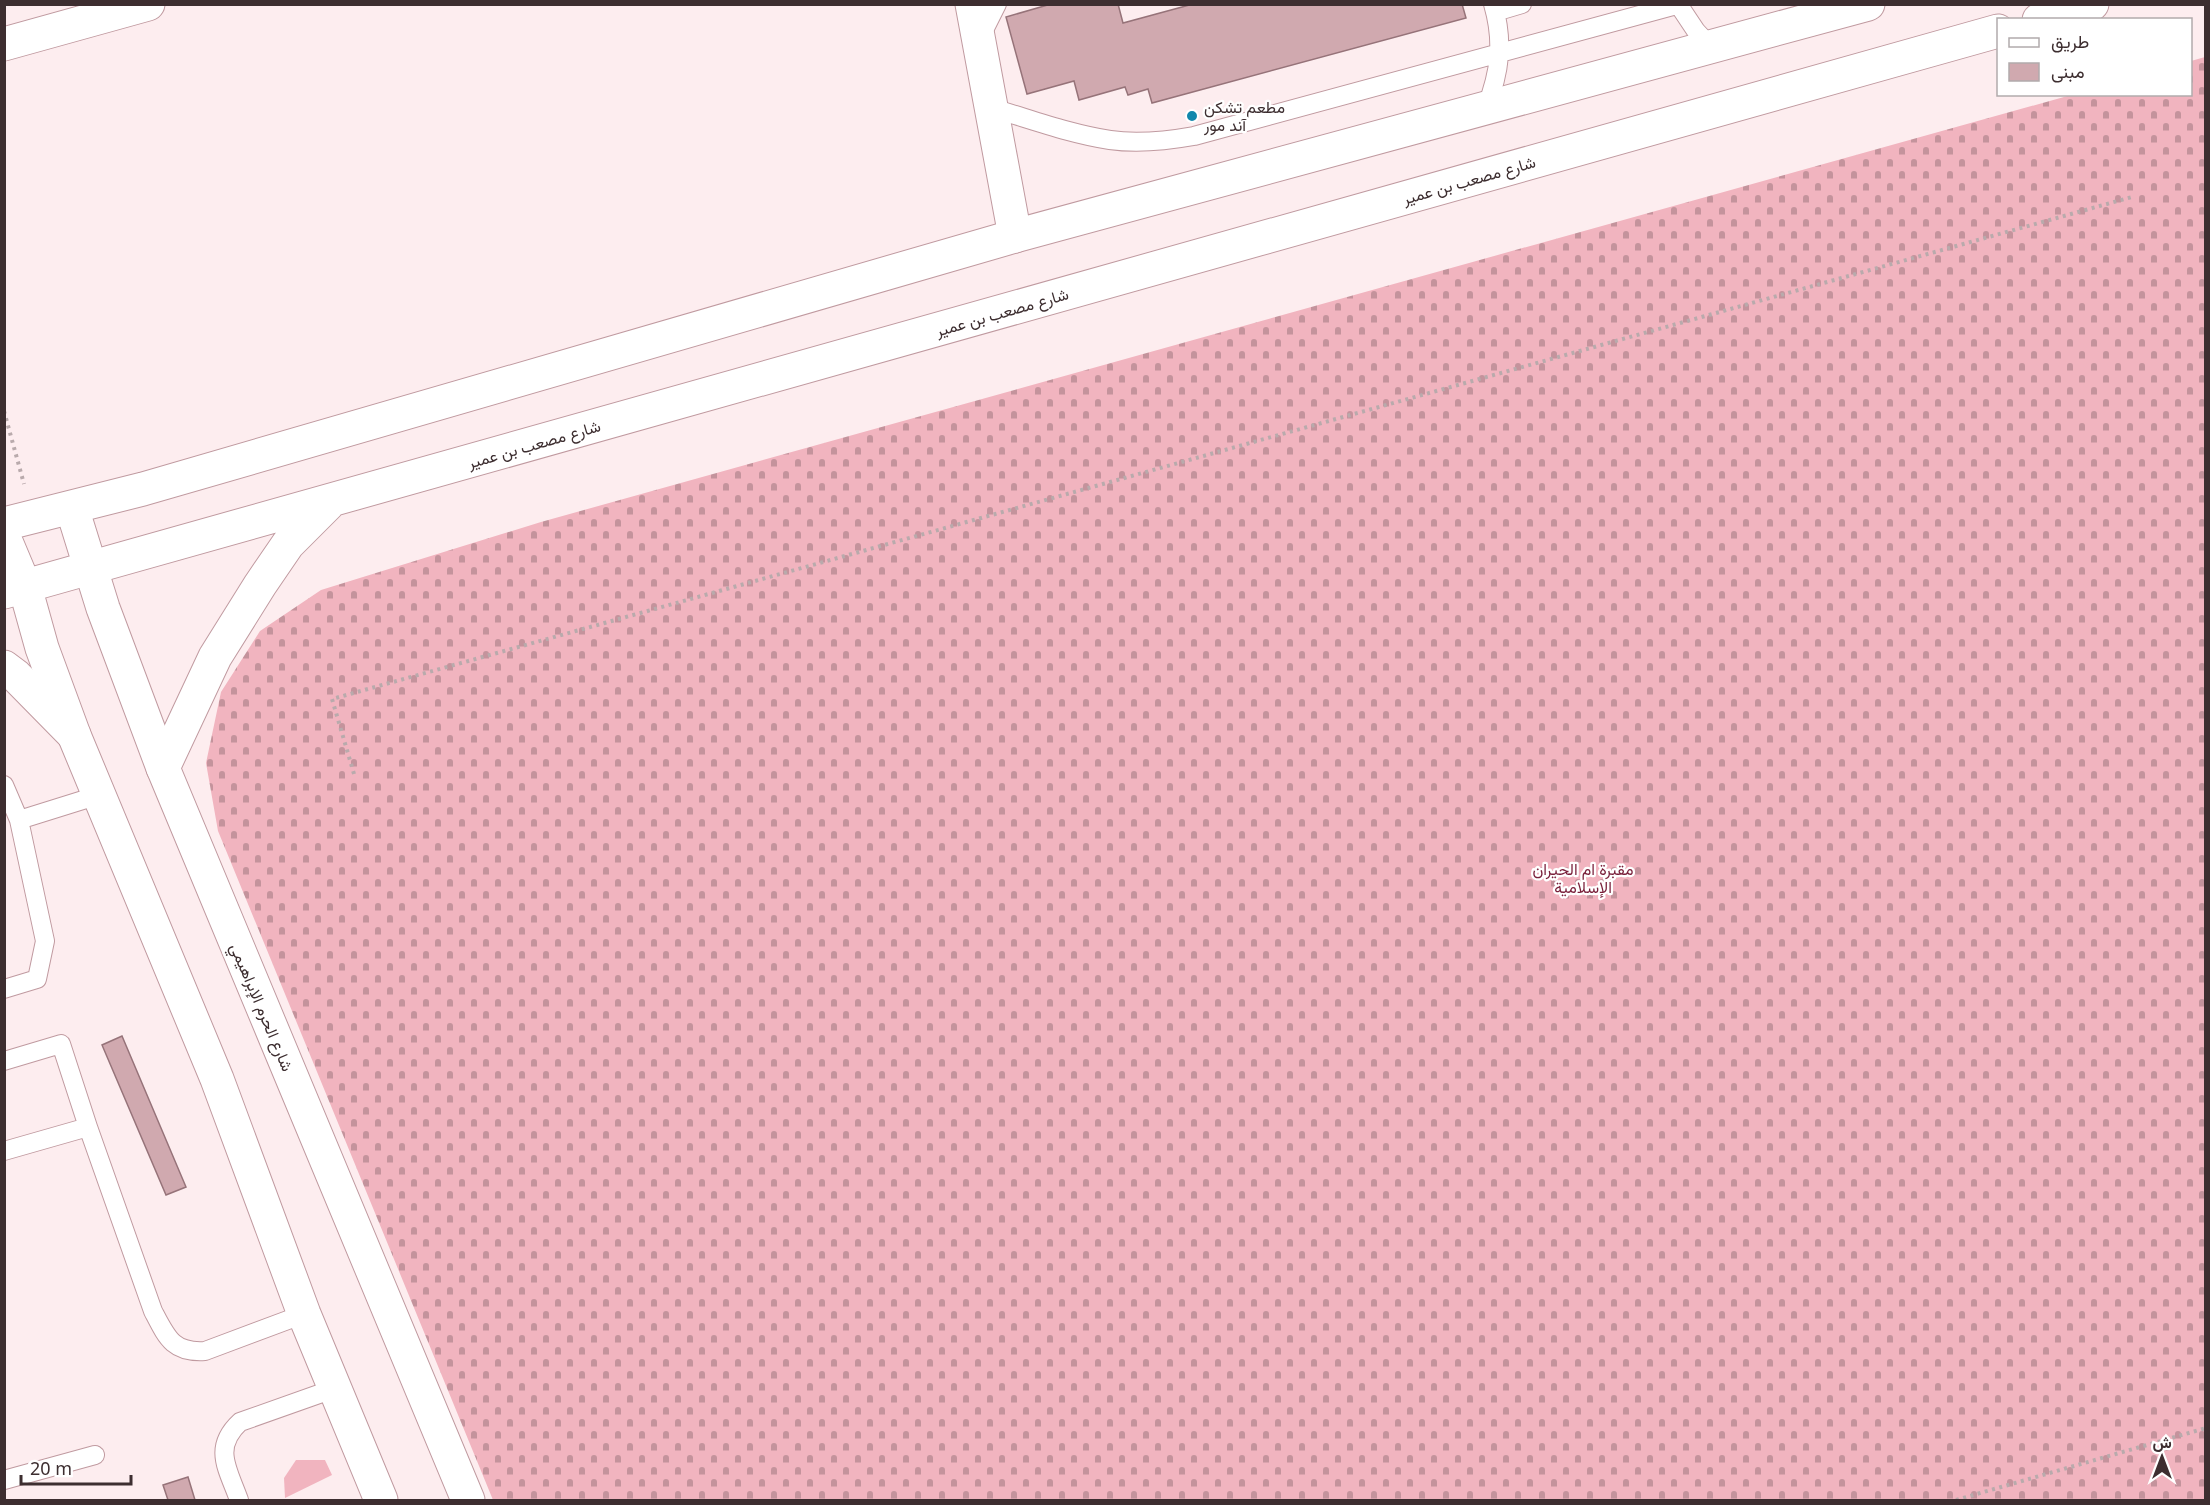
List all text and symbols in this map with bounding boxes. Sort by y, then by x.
legend [1997,18,2192,96]
text: طريق [2051,29,2089,53]
text: مبنى [2051,59,2085,83]
place label: مطعم تشكن آند مور [1203,96,1285,136]
marker: مطعم تشكن آند مور [1185,109,1199,123]
street label: شارع مصعب بن عمير [1399,151,1538,211]
street label: شارع مصعب بن عمير [932,283,1071,343]
street label: شارع مصعب بن عمير [464,415,603,475]
park label: مقبرة ام الحيران الإسلامية [1532,858,1634,898]
street label: شارع الحرم الإبراهيمي [222,940,299,1076]
north arrow [2132,1427,2192,1487]
text: ش [2152,1431,2172,1453]
scale bar [21,1448,130,1486]
text: 20 m [30,1456,72,1480]

